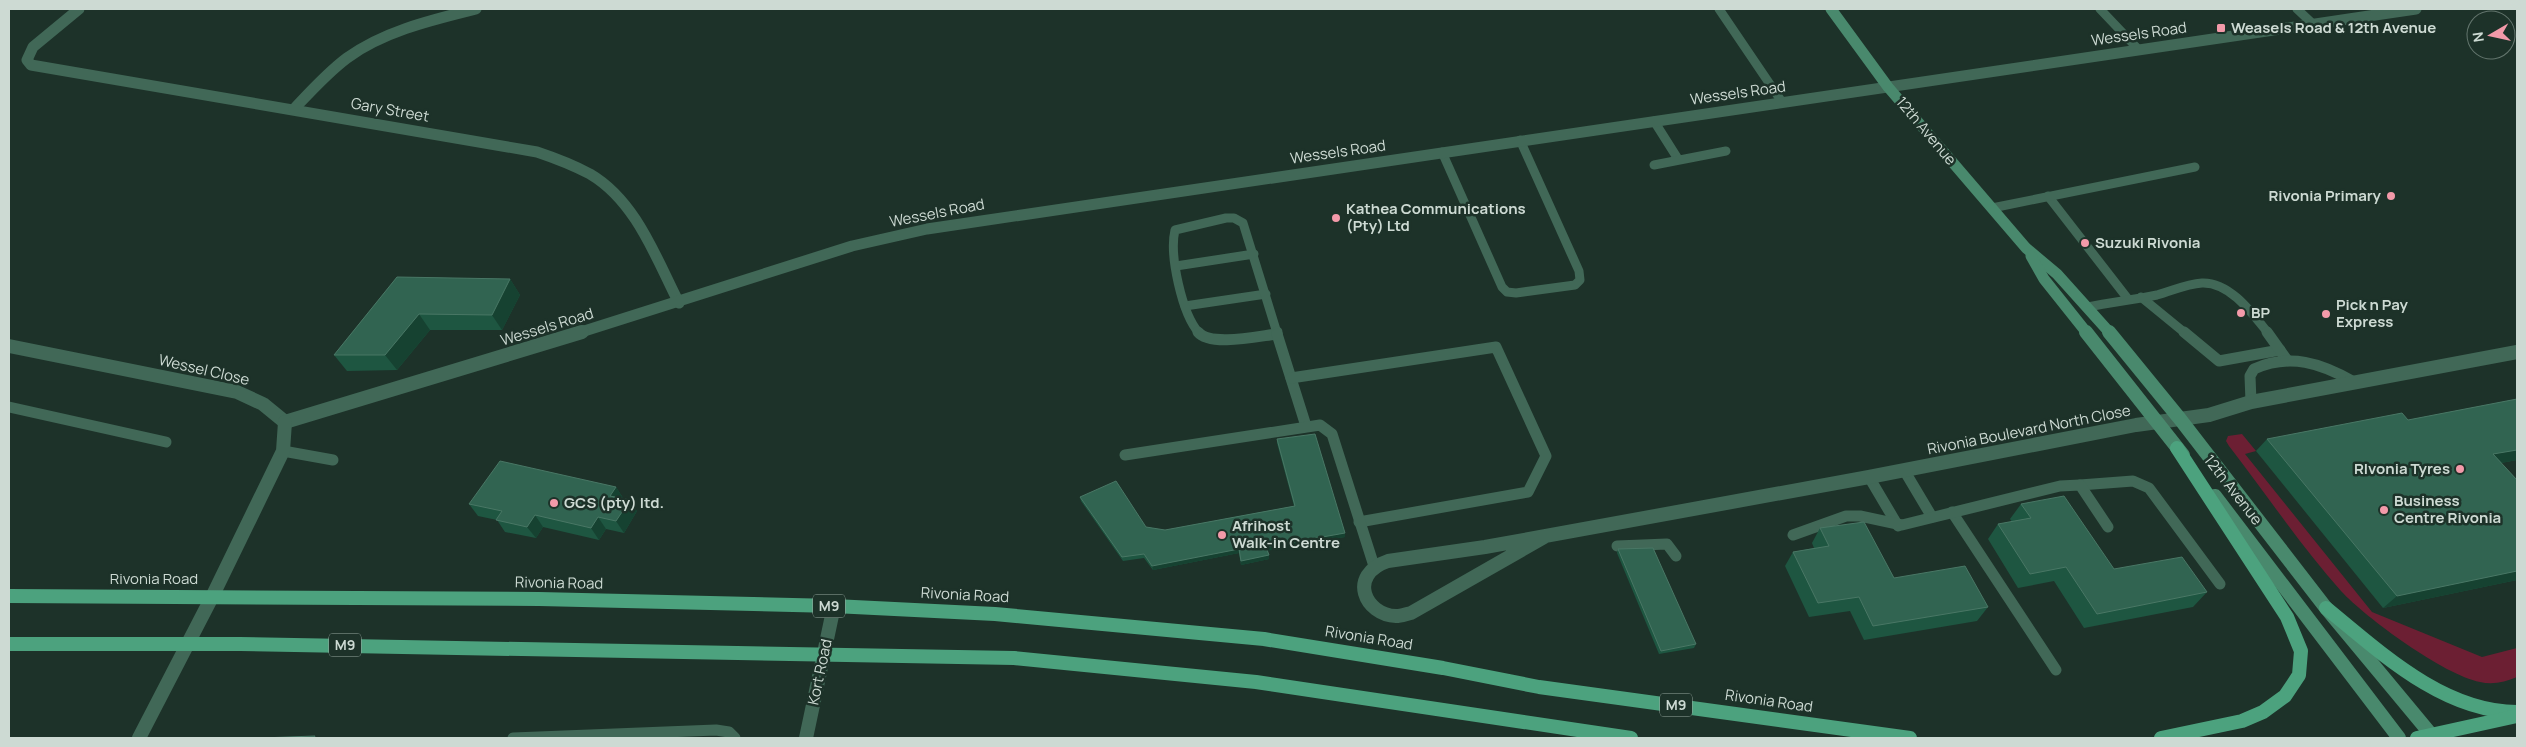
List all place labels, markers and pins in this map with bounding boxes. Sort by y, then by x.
place label: Weasels Road & 12th Avenue [2231,17,2436,38]
marker: Weasels Road & 12th Avenue [2215,22,2227,34]
place label: Rivonia Primary [2268,185,2382,206]
marker: Rivonia Primary [2385,190,2397,202]
place label: Kathea Communications (Pty) Ltd [1346,198,1526,236]
marker: Kathea Communications (Pty) Ltd [1330,212,1342,224]
place label: Suzuki Rivonia [2095,232,2201,253]
marker: Suzuki Rivonia [2079,237,2091,249]
place label: Pick n Pay Express [2336,294,2408,332]
place label: BP [2251,302,2270,323]
marker: BP [2235,307,2247,319]
marker: Pick n Pay Express [2320,308,2332,320]
place label: RIvonia Tyres [2354,458,2450,479]
marker: RIvonia Tyres [2454,463,2466,475]
place label: Business Centre Rivonia [2394,490,2501,528]
place label: GCS (pty) ltd. [564,492,664,513]
marker: GCS (pty) ltd. [548,497,560,509]
marker: Business Centre Rivonia [2378,504,2390,516]
place label: Afrihost Walk-in Centre [1232,515,1340,553]
marker: Afrihost Walk-in Centre [1216,529,1228,541]

